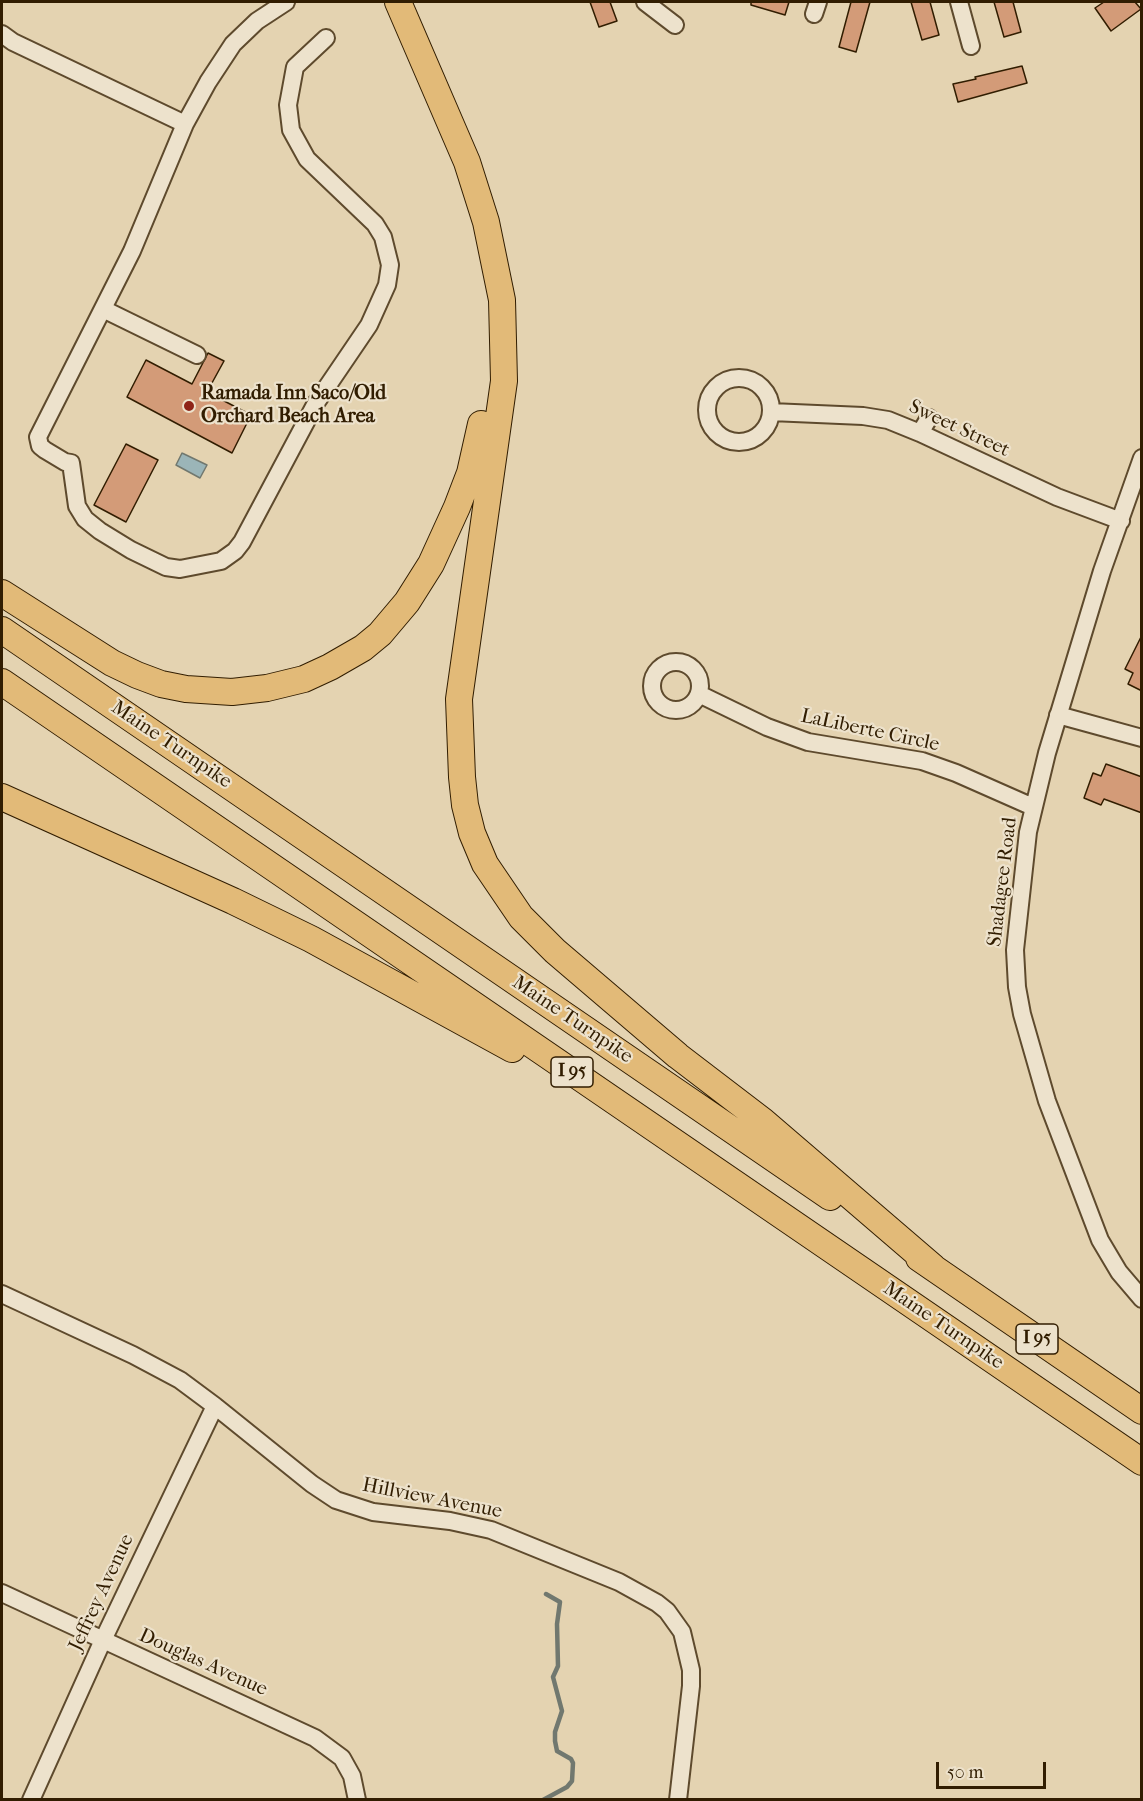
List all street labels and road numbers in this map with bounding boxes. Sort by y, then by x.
street label: Sweet Street [905,395,1013,463]
street label: Maine Turnpike [106,696,236,794]
street label: LaLiberte Circle [798,705,942,757]
street label: Shadagee Road [983,816,1023,948]
street label: Maine Turnpike [507,971,637,1069]
road number: I 95 [551,1057,593,1087]
street label: Maine Turnpike [878,1277,1008,1375]
road number: I 95 [1016,1324,1058,1354]
street label: Hillview Avenue [360,1474,504,1524]
street label: Jeffrey Avenue [64,1531,140,1655]
street label: Douglas Avenue [135,1624,271,1702]

